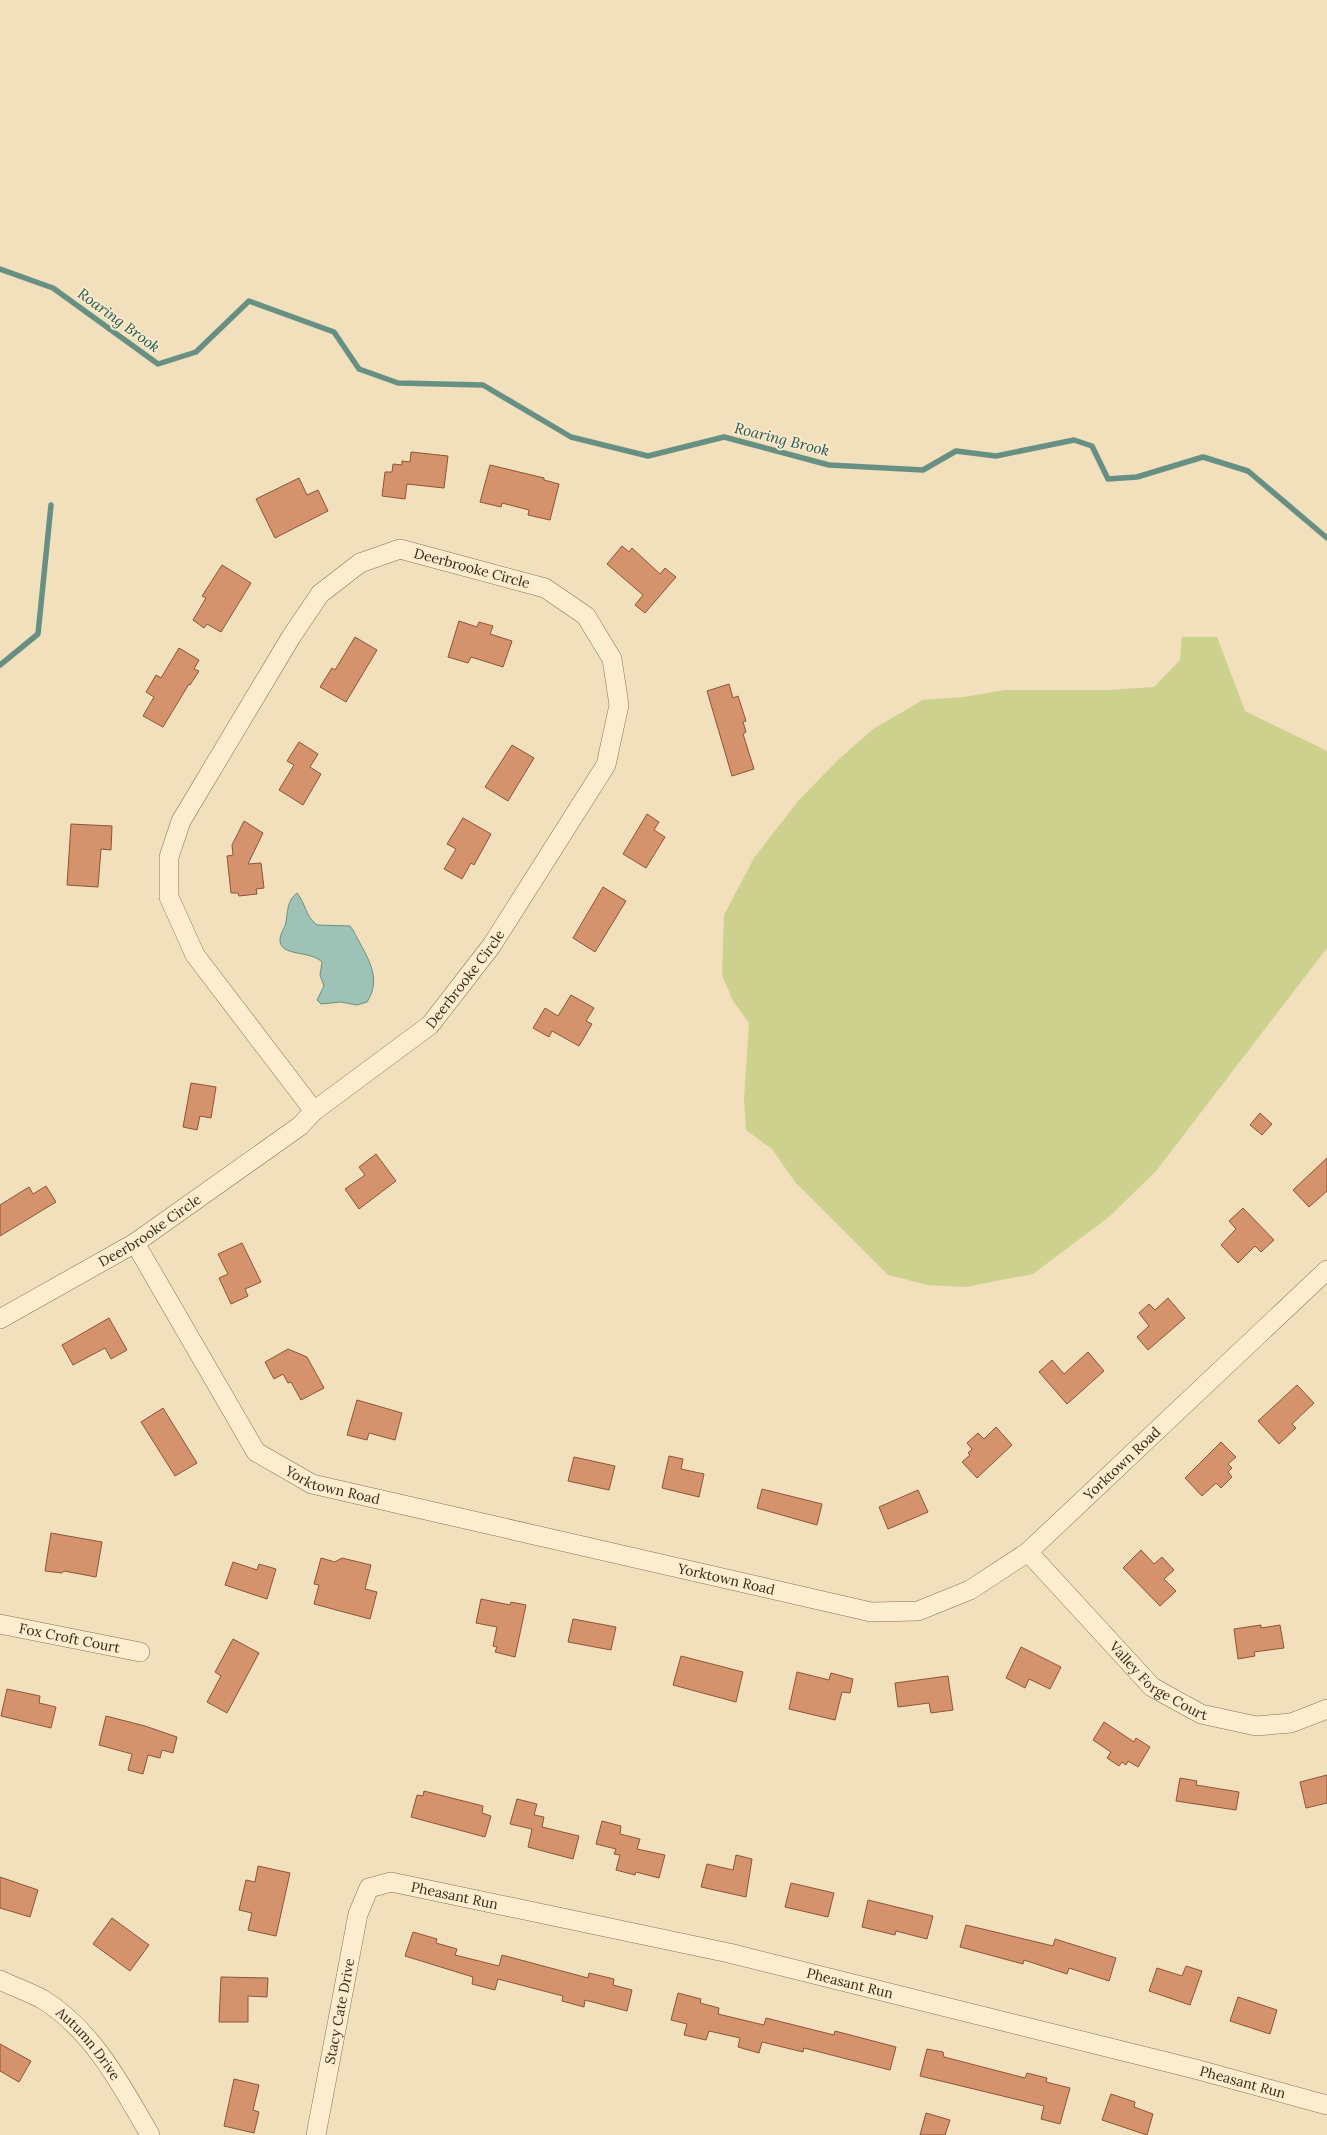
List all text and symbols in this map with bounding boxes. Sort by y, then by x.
water label: Roaring Brook [74,284,164,356]
water label: Roaring Brook [732,418,832,460]
street label: Deerbrooke Circle [412,544,532,592]
street label: Deerbrooke Circle [422,926,509,1032]
street label: Deerbrooke Circle [95,1190,205,1271]
street label: Yorktown Road [1079,1423,1164,1505]
street label: Yorktown Road [281,1461,382,1508]
street label: Yorktown Road [675,1559,777,1599]
street label: Fox Croft Court [18,1619,122,1657]
street label: Valley Forge Court [1105,1637,1210,1724]
street label: Pheasant Run [409,1877,500,1913]
street label: Stacy Cate Drive [321,1956,358,2066]
street label: Pheasant Run [805,1964,896,2003]
street label: Autumn Drive [52,2002,125,2084]
street label: Pheasant Run [1198,2062,1288,2102]

